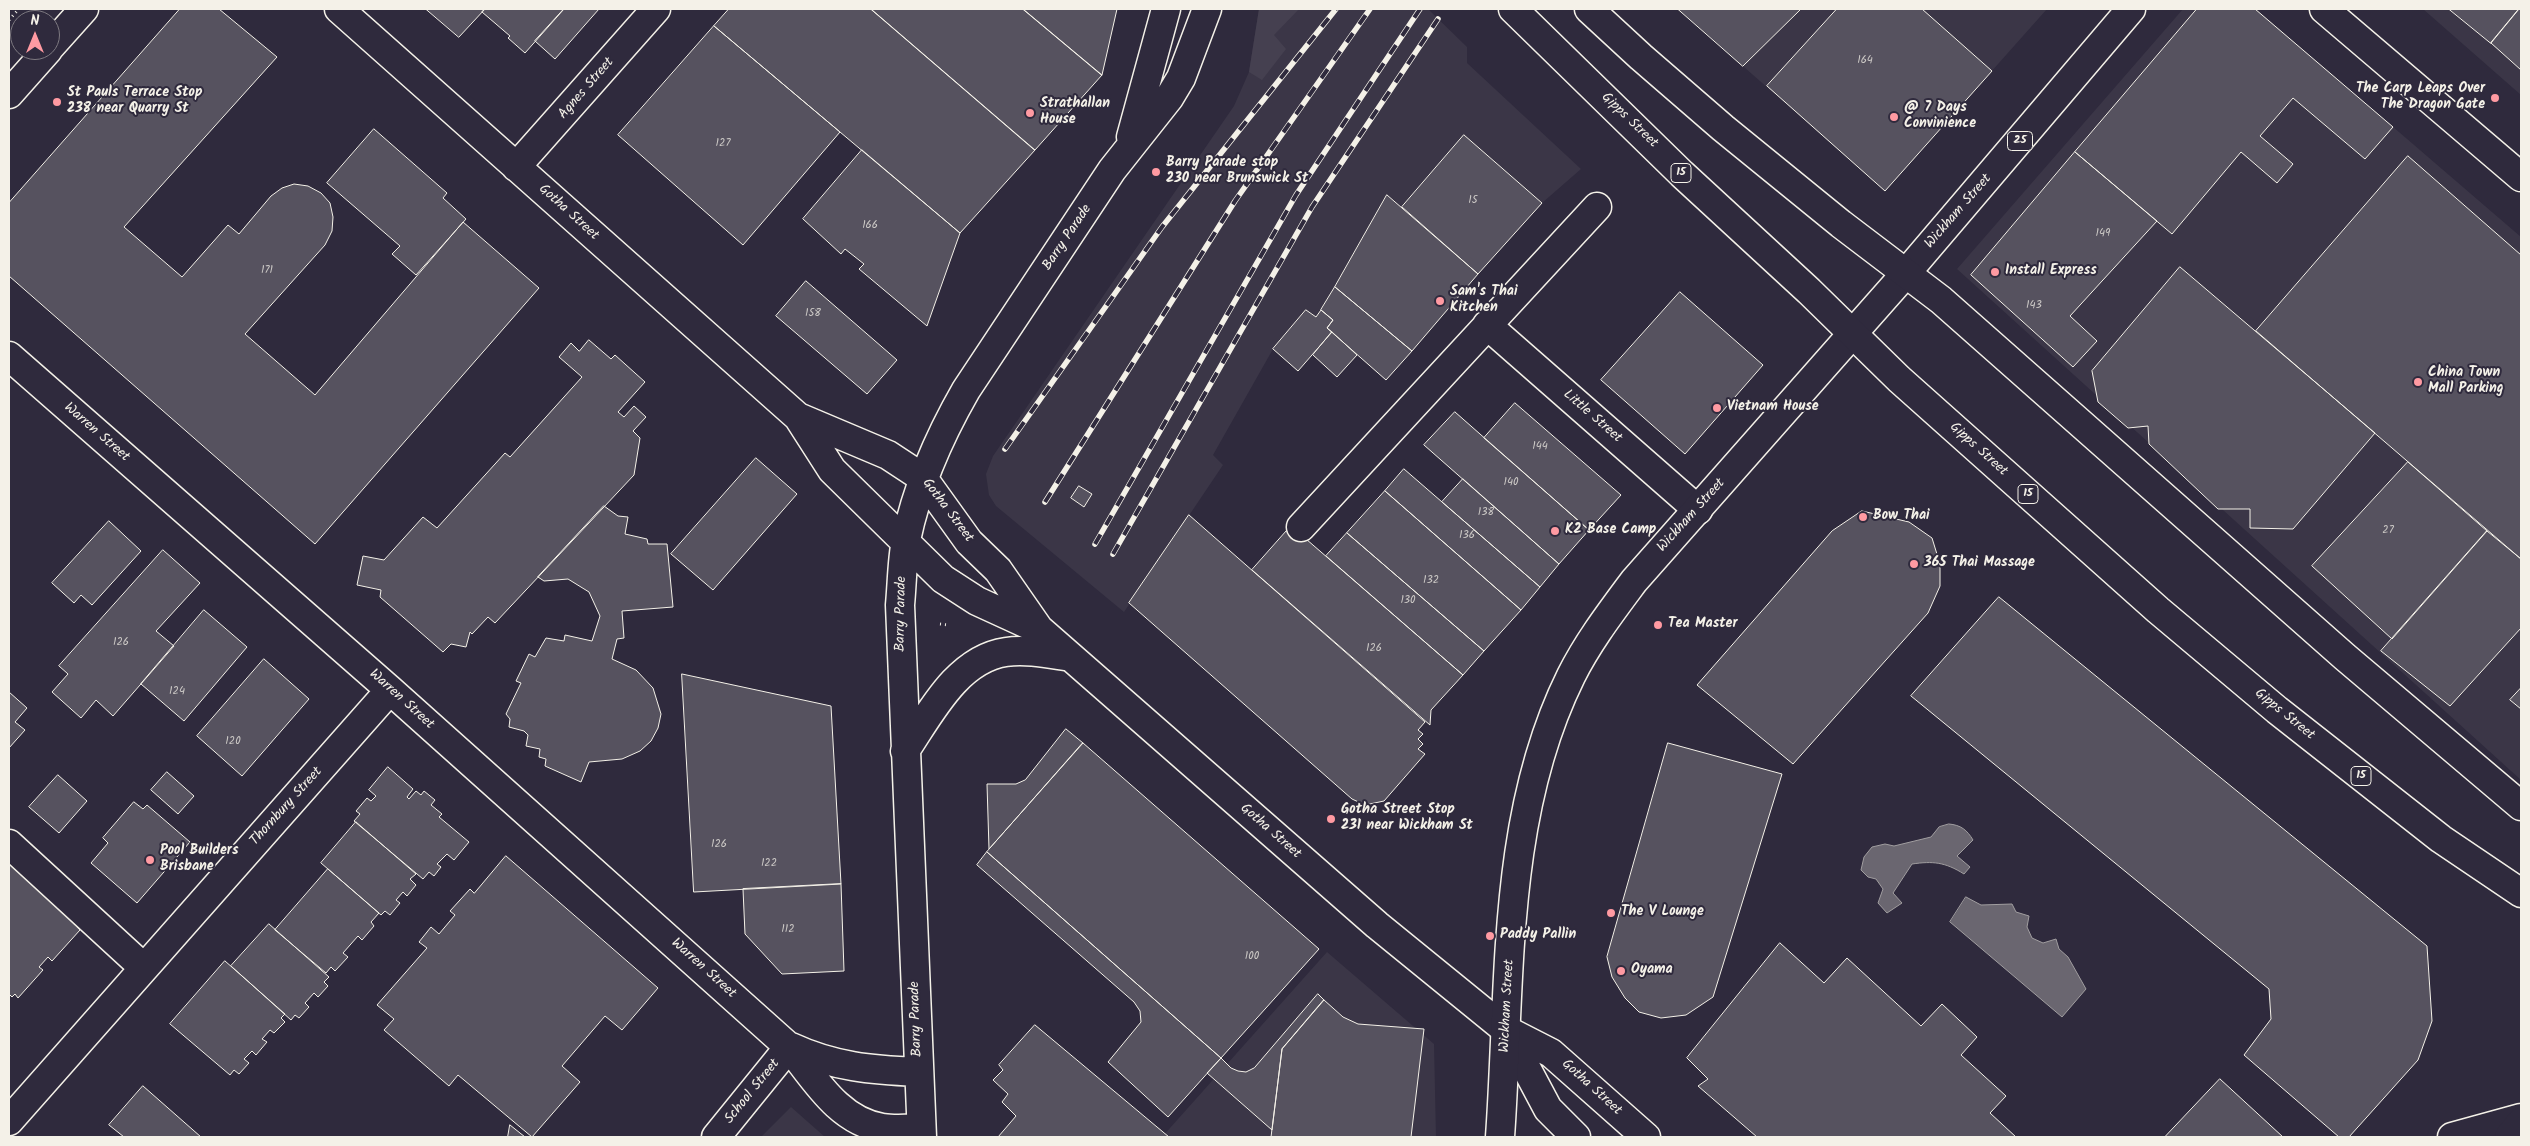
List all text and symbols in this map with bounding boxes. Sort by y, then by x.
north arrow [10,10,60,60]
text: N [31,10,39,32]
house number: 164 [1857,54,1873,68]
street label: Agnes Street [556,55,618,123]
place label: The Carp Leaps Over The Dragon Gate [2356,82,2485,114]
place label: St Pauls Terrace Stop 238 near Quarry St [67,86,202,118]
street label: Gipps Street [1597,90,1661,152]
marker: The Carp Leaps Over The Dragon Gate [2489,92,2501,104]
marker: St Pauls Terrace Stop 238 near Quarry St [51,96,63,108]
place label: Strathallan House [1040,97,1110,130]
place label: @ 7 Days Convinience [1904,101,1976,134]
marker: Strathallan House [1024,107,1036,119]
marker: @ 7 Days Convinience [1888,111,1900,123]
road number: 25 [2008,132,2032,150]
house number: 127 [716,137,730,151]
place label: Barry Parade stop 230 near Brunswick St [1166,156,1308,188]
road number: 15 [1671,164,1691,182]
marker: Barry Parade stop 230 near Brunswick St [1150,166,1162,178]
street label: Wickham Street [1922,171,1996,253]
street label: Gotha Street [534,181,602,245]
house number: 15 [1468,194,1478,208]
street label: Barry Parade [1040,202,1096,274]
house number: 166 [862,219,878,233]
house number: 149 [2096,227,2110,241]
house number: 171 [261,264,273,278]
place label: Install Express [2005,264,2097,280]
marker: Install Express [1989,266,2001,278]
place label: Sam's Thai Kitchen [1450,285,1518,318]
marker: Sam's Thai Kitchen [1434,295,1446,307]
house number: 143 [2026,299,2042,313]
house number: 158 [805,307,821,321]
place label: China Town Mall Parking [2428,366,2503,398]
marker: China Town Mall Parking [2412,376,2424,388]
street label: Little Street [1559,387,1625,447]
street label: Warren Street [60,400,132,466]
place label: Vietnam House [1727,400,1819,416]
marker: Vietnam House [1711,402,1723,414]
street label: Gipps Street [1945,420,2011,480]
house number: 144 [1532,440,1548,454]
street label: Gotha Street [918,476,976,546]
house number: 140 [1503,476,1519,490]
street label: Wickham Street [1655,476,1729,556]
road number: 15 [2018,484,2038,504]
house number: 138 [1478,506,1494,520]
place label: Bow Thai [1873,509,1930,525]
marker: Bow Thai [1857,511,1869,523]
place label: K2 Base Camp [1565,523,1656,539]
house number: 27 [2382,524,2394,538]
marker: K2 Base Camp [1549,525,1561,537]
house number: 136 [1459,529,1475,543]
place label: 365 Thai Massage [1924,556,2035,572]
marker: 365 Thai Massage [1908,558,1920,570]
house number: 132 [1423,574,1439,588]
street label: Barry Parade [893,576,911,652]
house number: 130 [1400,594,1416,608]
place label: Tea Master [1668,617,1737,633]
marker: Tea Master [1652,619,1664,631]
house number: 126 [113,636,129,650]
house number: 126 [1366,642,1382,656]
street label: Warren Street [365,666,437,734]
house number: 124 [169,685,185,699]
street label: Gipps Street [2251,686,2317,744]
house number: 120 [225,735,241,749]
street label: Thornbury Street [247,764,327,850]
road number: 15 [2351,766,2371,786]
street label: Gotha Street [1236,801,1304,863]
place label: Gotha Street Stop 231 near Wickham St [1341,803,1473,836]
marker: Gotha Street Stop 231 near Wickham St [1325,813,1337,825]
house number: 126 [711,838,727,852]
place label: Pool Builders Brisbane [160,844,238,876]
marker: Pool Builders Brisbane [144,854,156,866]
house number: 122 [761,857,777,871]
place label: The V Lounge [1621,905,1704,921]
marker: The V Lounge [1605,907,1617,919]
house number: 112 [781,923,795,937]
place label: Paddy Pallin [1500,928,1576,944]
marker: Paddy Pallin [1484,930,1496,942]
street label: Warren Street [667,935,739,1003]
house number: 100 [1245,950,1259,964]
street label: Wickham Street [1497,959,1519,1053]
place label: Oyama [1631,963,1673,979]
marker: Oyama [1615,965,1627,977]
street label: Barry Parade [907,981,927,1057]
street label: School Street [722,1056,784,1128]
street label: Gotha Street [1557,1056,1625,1120]

